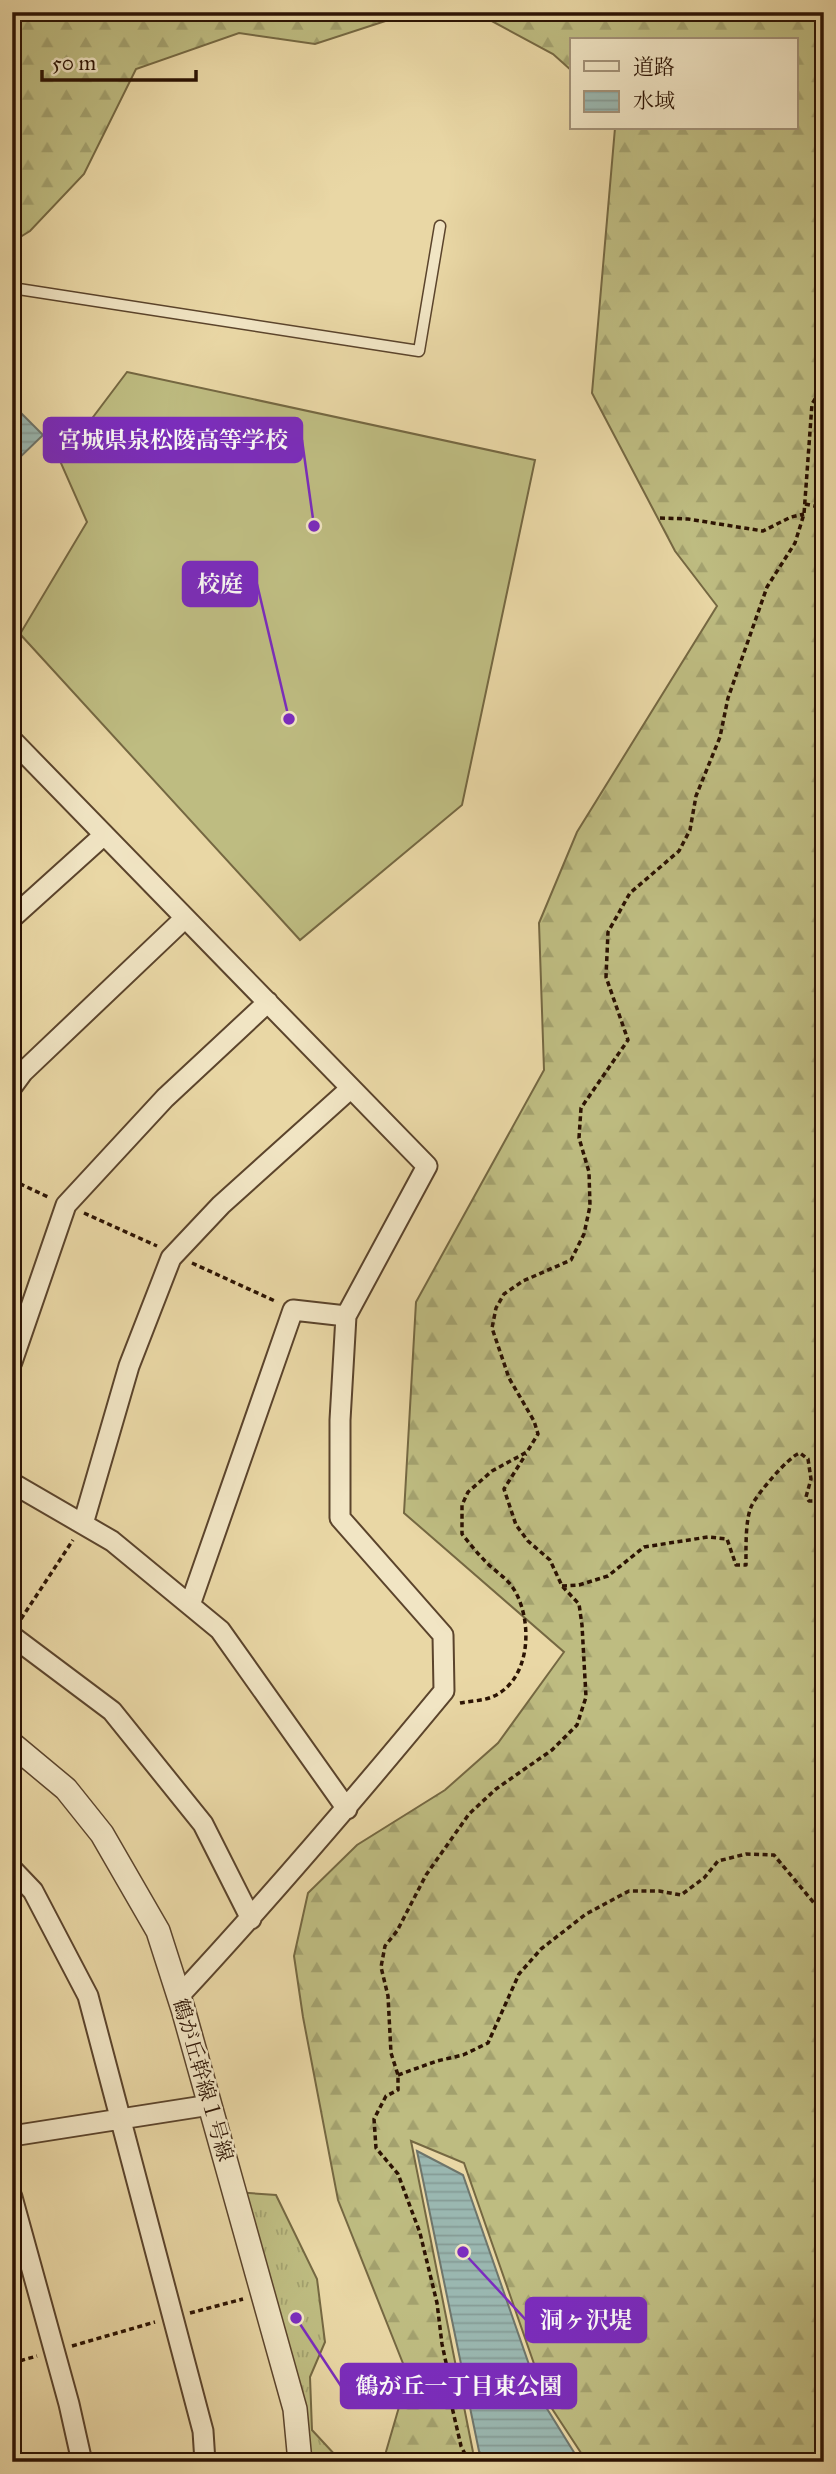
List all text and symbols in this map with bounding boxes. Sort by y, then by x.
scale bar [42,38,196,82]
legend [570,38,798,130]
text: 50 m [52,50,97,76]
text: 道路 [633,54,675,80]
text: 水域 [633,88,675,114]
callout: 宮城県泉松陵高等学校 [44,418,302,462]
text: 宮城県泉松陵高等学校 [58,426,288,454]
callout: 校庭 [183,562,257,606]
text: 校庭 [197,570,243,598]
street label: 鶴が丘幹線１号線 [167,1996,239,2164]
callout: 洞ヶ沢堤 [526,2298,646,2342]
text: 洞ヶ沢堤 [540,2306,632,2334]
callout: 鶴が丘一丁目東公園 [341,2364,576,2408]
text: 鶴が丘一丁目東公園 [356,2372,563,2400]

